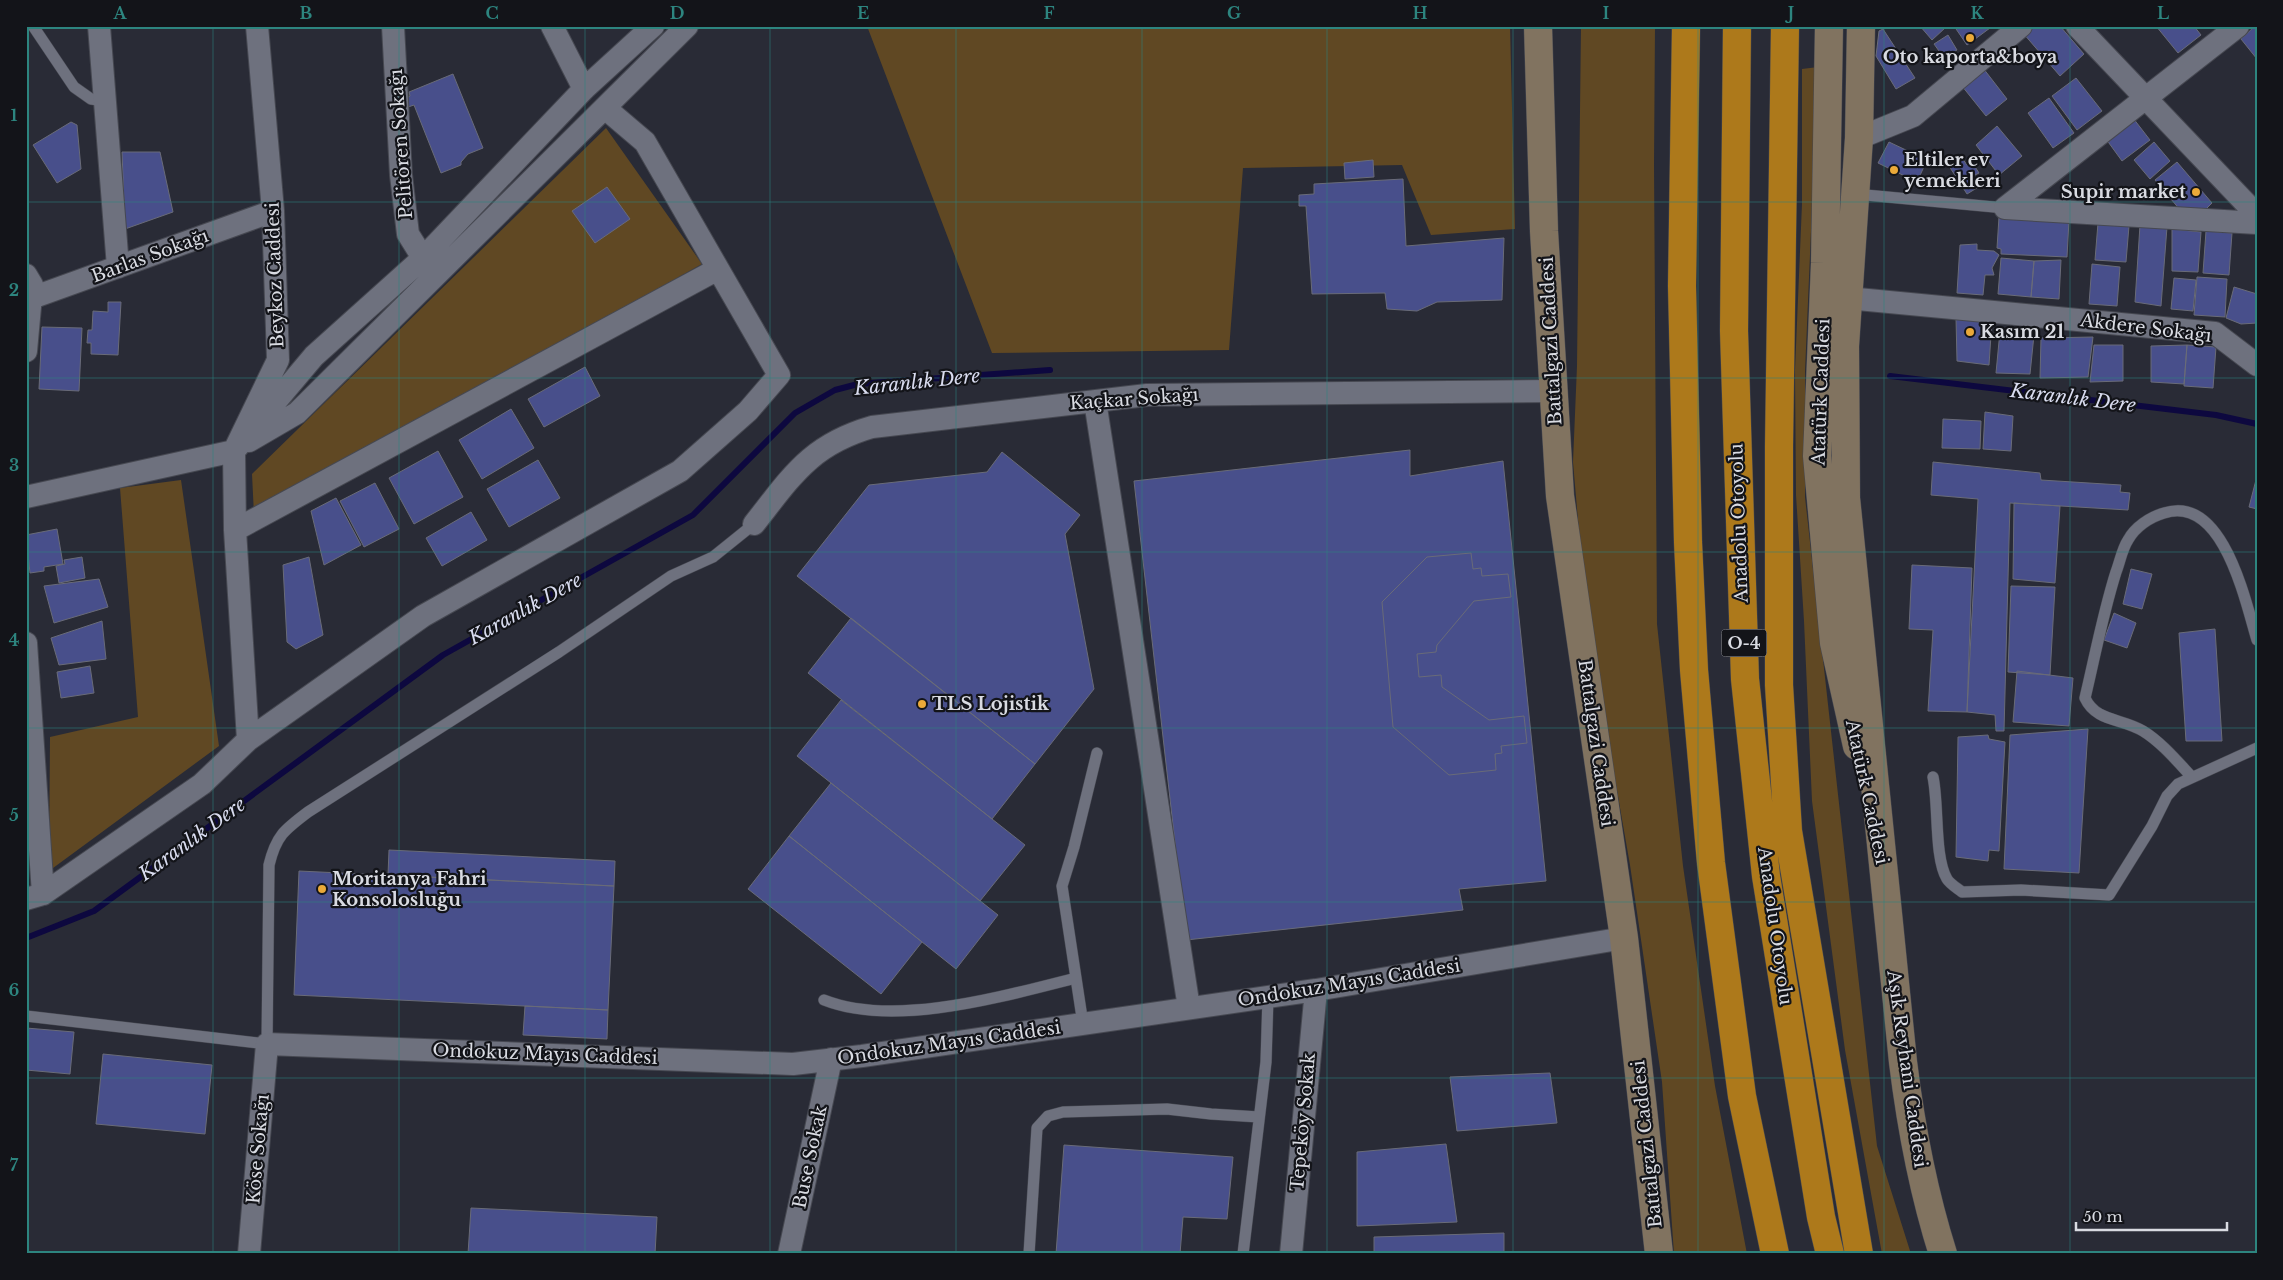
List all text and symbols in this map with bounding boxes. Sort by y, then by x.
text: A [113,3,128,23]
text: B [300,3,313,23]
text: C [485,3,499,23]
text: D [670,3,684,23]
text: E [857,3,869,23]
text: F [1043,3,1055,23]
text: G [1227,3,1241,23]
text: H [1412,3,1428,23]
text: I [1603,3,1610,23]
text: J [1785,3,1794,23]
text: K [1970,3,1984,23]
text: L [2157,3,2169,23]
marker: Oto kaporta&boya [1964,32,1976,44]
place label: Oto kaporta&boya [1883,46,2058,68]
street label: Pelitören Sokağı [385,68,417,220]
text: 1 [11,105,18,125]
place label: Eltiler ev yemekleri [1904,149,2001,192]
marker: Eltiler ev yemekleri [1888,164,1900,176]
place label: Supir market [2061,181,2186,203]
marker: Supir market [2190,186,2202,198]
street label: Beykoz Caddesi [261,202,289,348]
street label: Barlas Sokağı [88,225,212,287]
street label: Battalgazi Caddesi [1536,256,1566,426]
text: 2 [9,280,19,300]
street label: Akdere Sokağı [2078,309,2213,347]
street label: Atatürk Caddesi [1807,318,1835,467]
place label: Kasım 21 [1980,321,2064,343]
marker: Kasım 21 [1964,326,1976,338]
water label: Karanlık Dere [852,364,981,400]
water label: Karanlık Dere [2008,379,2137,417]
street label: Kaçkar Sokağı [1069,384,1199,414]
street label: Anadolu Otoyolu [1725,443,1753,604]
text: 3 [9,455,19,475]
water label: Karanlık Dere [463,568,586,650]
text: 4 [9,630,19,650]
road number: O-4 [1722,630,1766,656]
street label: Battalgazi Caddesi [1573,658,1619,828]
place label: TLS Lojistik [932,693,1050,715]
marker: TLS Lojistik [916,698,928,710]
street label: Atatürk Caddesi [1841,717,1893,866]
water label: Karanlık Dere [133,792,250,886]
text: 5 [9,805,19,825]
street label: Anadolu Otoyolu [1753,845,1797,1006]
place label: Moritanya Fahri Konsolosluğu [332,868,487,911]
marker: Moritanya Fahri Konsolosluğu [316,883,328,895]
street label: Ondokuz Mayıs Caddesi [1236,955,1462,1011]
street label: Aşık Reyhani Caddesi [1882,968,1932,1169]
text: 6 [9,980,20,1000]
street label: Ondokuz Mayıs Caddesi [836,1016,1062,1070]
street label: Ondokuz Mayıs Caddesi [432,1039,658,1069]
street label: Tepeköy Sokak [1286,1052,1320,1192]
street label: Battalgazi Caddesi [1627,1059,1667,1229]
street label: Köse Sokağı [242,1093,274,1205]
street label: Buse Sokak [788,1103,832,1211]
text: 7 [10,1155,19,1175]
scale bar [2076,1200,2227,1232]
text: 50 m [2083,1207,2123,1226]

